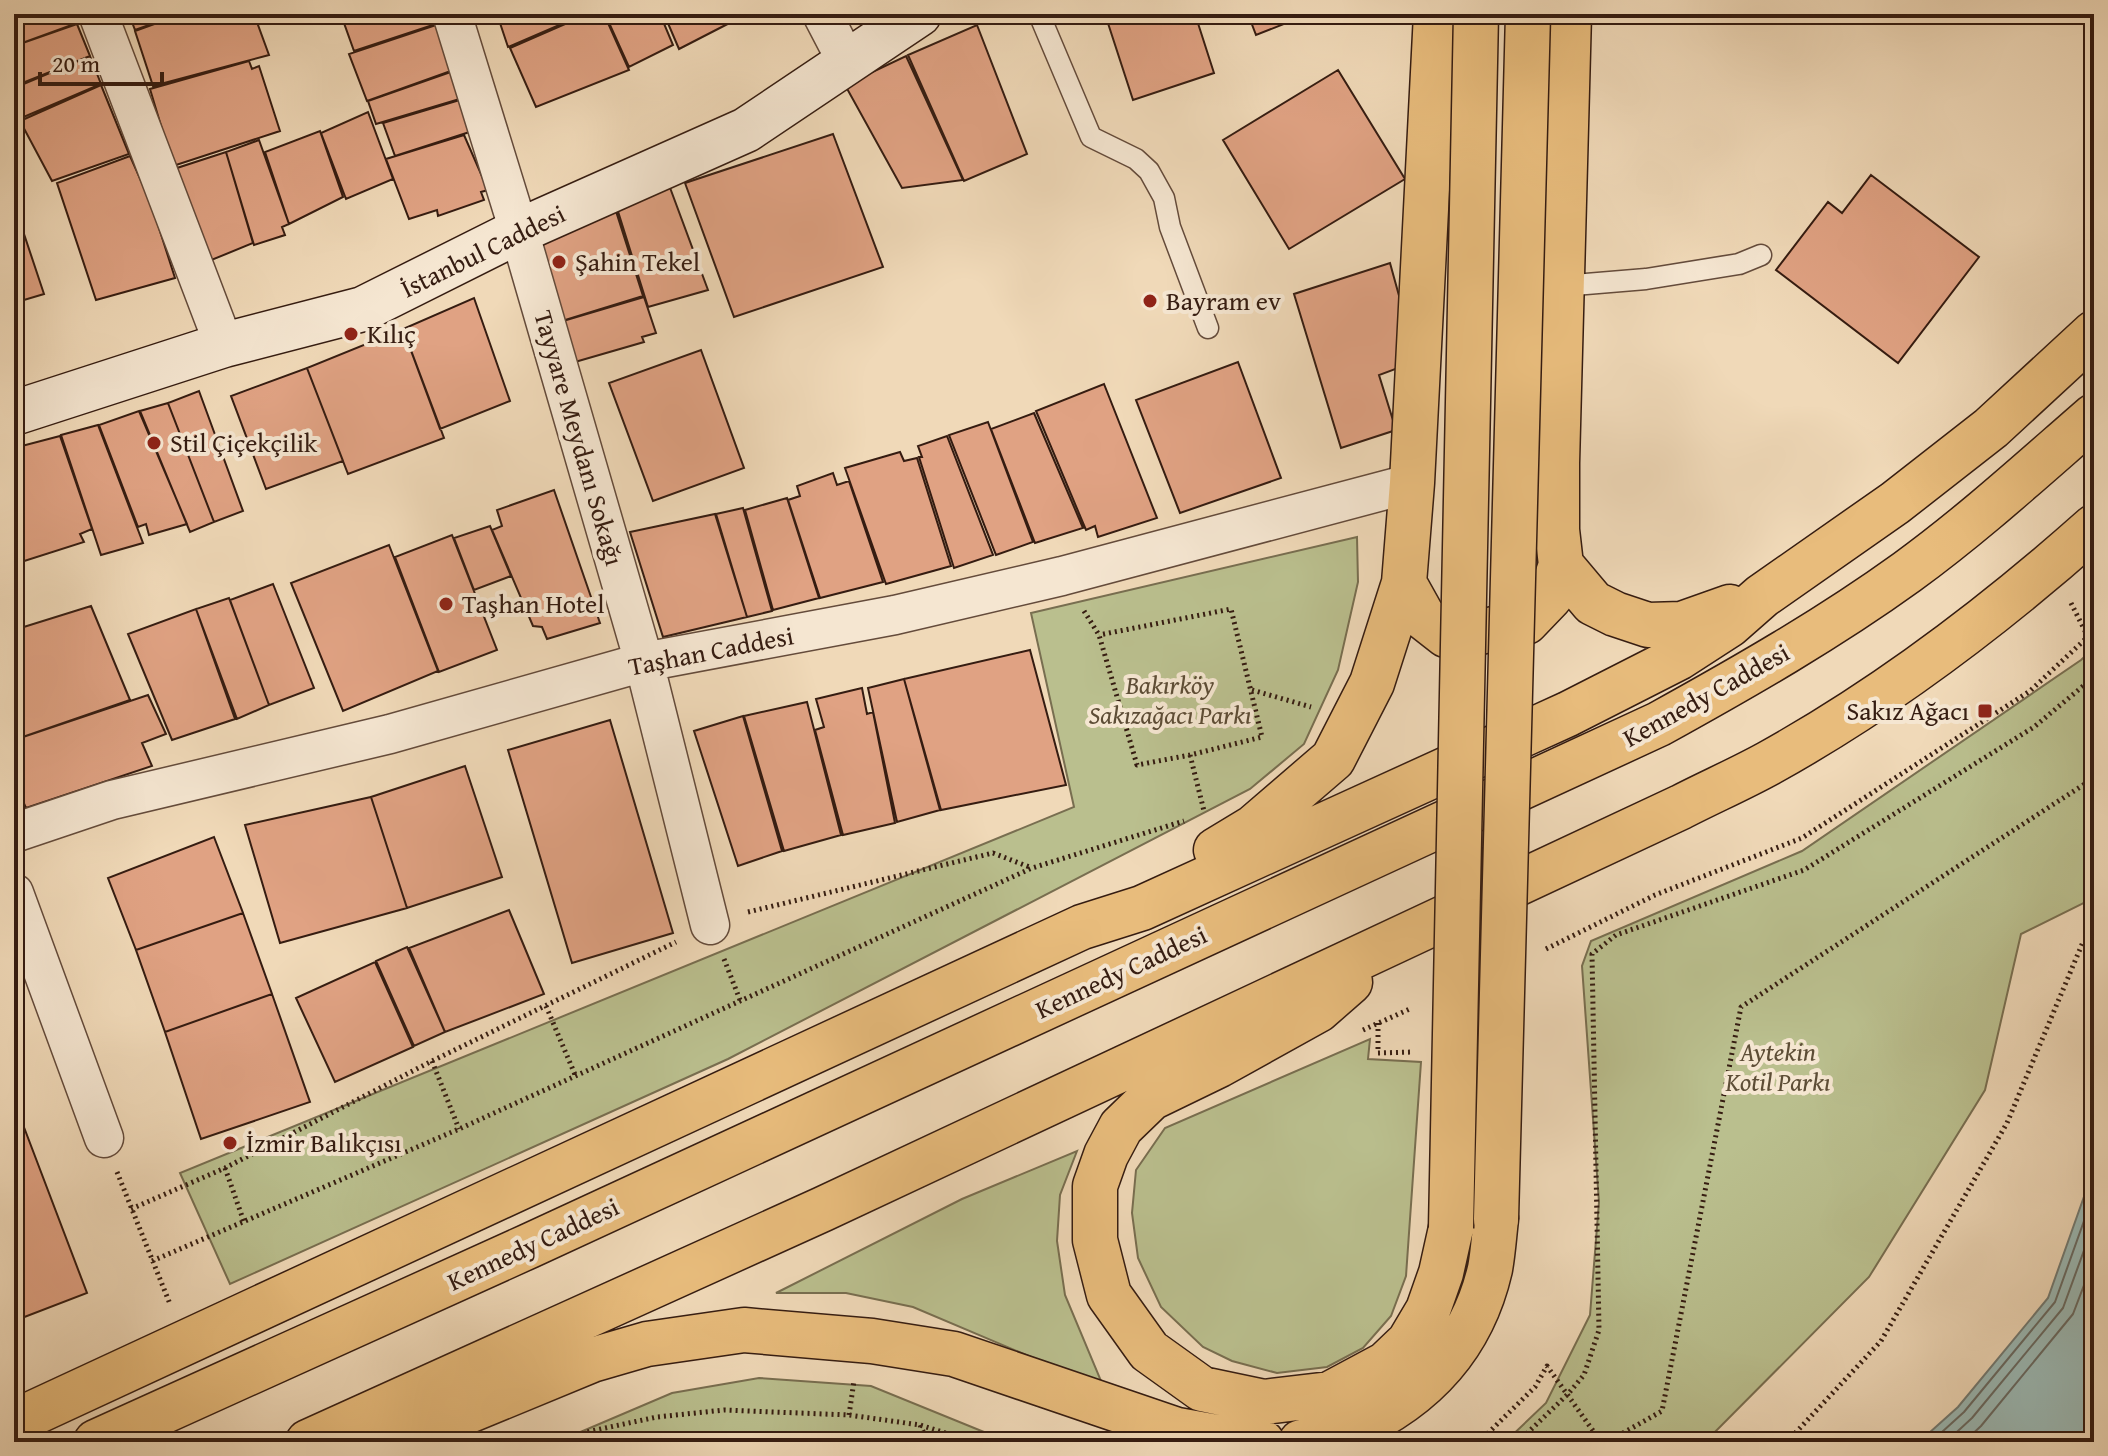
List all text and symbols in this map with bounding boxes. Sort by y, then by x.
scale bar [40,36,162,86]
text: 20 m [52,46,100,81]
street label: İstanbul Caddesi [394,194,572,307]
place label: Şahin Tekel [575,242,700,281]
marker: Şahin Tekel [550,253,568,271]
place label: Bayram ev [1166,281,1281,320]
marker: Bayram ev [1141,292,1159,310]
street label: Tayyare Meydanı Sokağı [524,306,635,570]
place label: Kılıç [367,314,416,353]
marker: Kılıç [342,325,360,343]
place label: Stil Çiçekçilik [170,423,318,462]
marker: Stil Çiçekçilik [145,434,163,452]
place label: Taşhan Hotel [462,584,605,623]
marker: Taşhan Hotel [437,595,455,613]
street label: Taşhan Caddesi [625,615,797,686]
street label: Kennedy Caddesi [1615,633,1796,757]
park label: Bakırköy Sakızağacı Parkı [1089,665,1252,734]
place label: Sakız Ağacı [1847,691,1969,730]
marker: Sakız Ağacı [1976,702,1994,720]
street label: Kennedy Caddesi [1028,915,1213,1028]
park label: Aytekin Kotil Parkı [1725,1032,1831,1101]
place label: İzmir Balıkçısı [246,1123,402,1162]
marker: İzmir Balıkçısı [221,1134,239,1152]
street label: Kennedy Caddesi [440,1187,625,1300]

